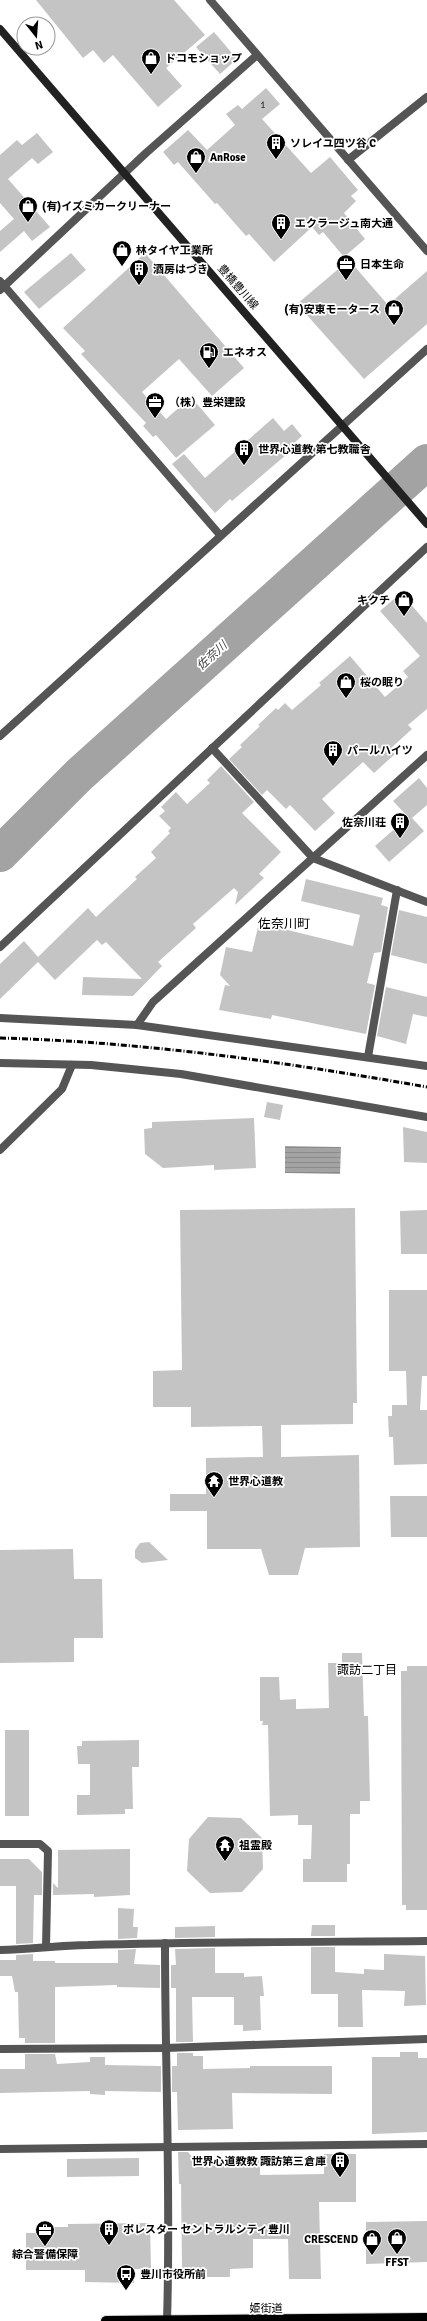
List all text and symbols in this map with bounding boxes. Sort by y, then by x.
north arrow [16,16,56,56]
text: N [33,38,44,52]
shop icon: ドコモショップ [140,47,162,75]
place label: ドコモショップ [165,52,242,65]
house number: 1 [261,100,266,111]
building icon: ソレイユ四ツ谷 C [265,132,287,160]
place label: ソレイユ四ツ谷 C [290,137,376,150]
shop icon: AnRose [185,146,207,174]
place label: AnRose [210,151,246,164]
shop icon: (有)イズミカークリーナー [17,195,39,223]
place label: (有)イズミカークリーナー [42,200,171,213]
building icon: エクラージュ南大通 [270,212,292,240]
place label: エクラージュ南大通 [295,217,393,230]
shop icon: 林タイヤ工業所 [111,239,133,267]
place label: 林タイヤ工業所 [136,244,213,257]
office icon: 日本生命 [335,253,357,281]
building icon: 酒房はづき [128,258,150,286]
place label: 日本生命 [360,258,404,271]
street label: 豊橋豊川線 [215,262,261,312]
place label: 酒房はづき [153,263,208,276]
shop icon: (有)安東モータース [383,298,405,326]
place label: (有)安東モータース [284,303,380,316]
fuel station icon: エネオス [198,341,220,369]
place label: エネオス [223,346,267,359]
office icon: （株）豊栄建設 [144,391,166,419]
place label: （株）豊栄建設 [169,396,246,409]
building icon: 世界心道教 第七教職舎 [233,438,255,466]
place label: 世界心道教 第七教職舎 [258,443,371,456]
shop icon: キクチ [393,589,415,617]
place label: キクチ [357,594,390,607]
water label: 佐奈川 [194,637,232,674]
shop icon: 桜の眠り [335,671,357,699]
place label: 桜の眠り [360,676,404,689]
building icon: パールハイツ [322,739,344,767]
place label: パールハイツ [347,744,413,757]
building icon: 佐奈川荘 [389,811,411,839]
place label: 佐奈川荘 [342,816,386,829]
district label: 佐奈川町 [258,916,310,932]
temple icon: 世界心道教 [203,1470,225,1498]
place label: 世界心道教 [228,1475,283,1488]
district label: 諏訪二丁目 [337,1663,397,1678]
temple icon: 祖霊殿 [214,1834,236,1862]
place label: 祖霊殿 [239,1839,272,1852]
building icon: 世界心道教教 諏訪第三倉庫 [329,2150,351,2178]
place label: 世界心道教教 諏訪第三倉庫 [192,2155,326,2168]
building icon: ポレスター セントラルシティ豊川 [98,2218,120,2246]
office icon: 綜合警備保障 [34,2219,56,2247]
place label: ポレスター セントラルシティ豊川 [123,2223,290,2236]
shop icon: FFST [386,2227,408,2255]
shop icon: CRESCEND [361,2228,383,2256]
place label: CRESCEND [304,2233,358,2246]
place label: 綜合警備保障 [12,2248,78,2261]
place label: FFST [385,2256,409,2269]
bus stop icon: 豊川市役所前 [115,2263,137,2291]
place label: 豊川市役所前 [140,2268,206,2281]
street label: 姫街道 [250,2302,283,2315]

